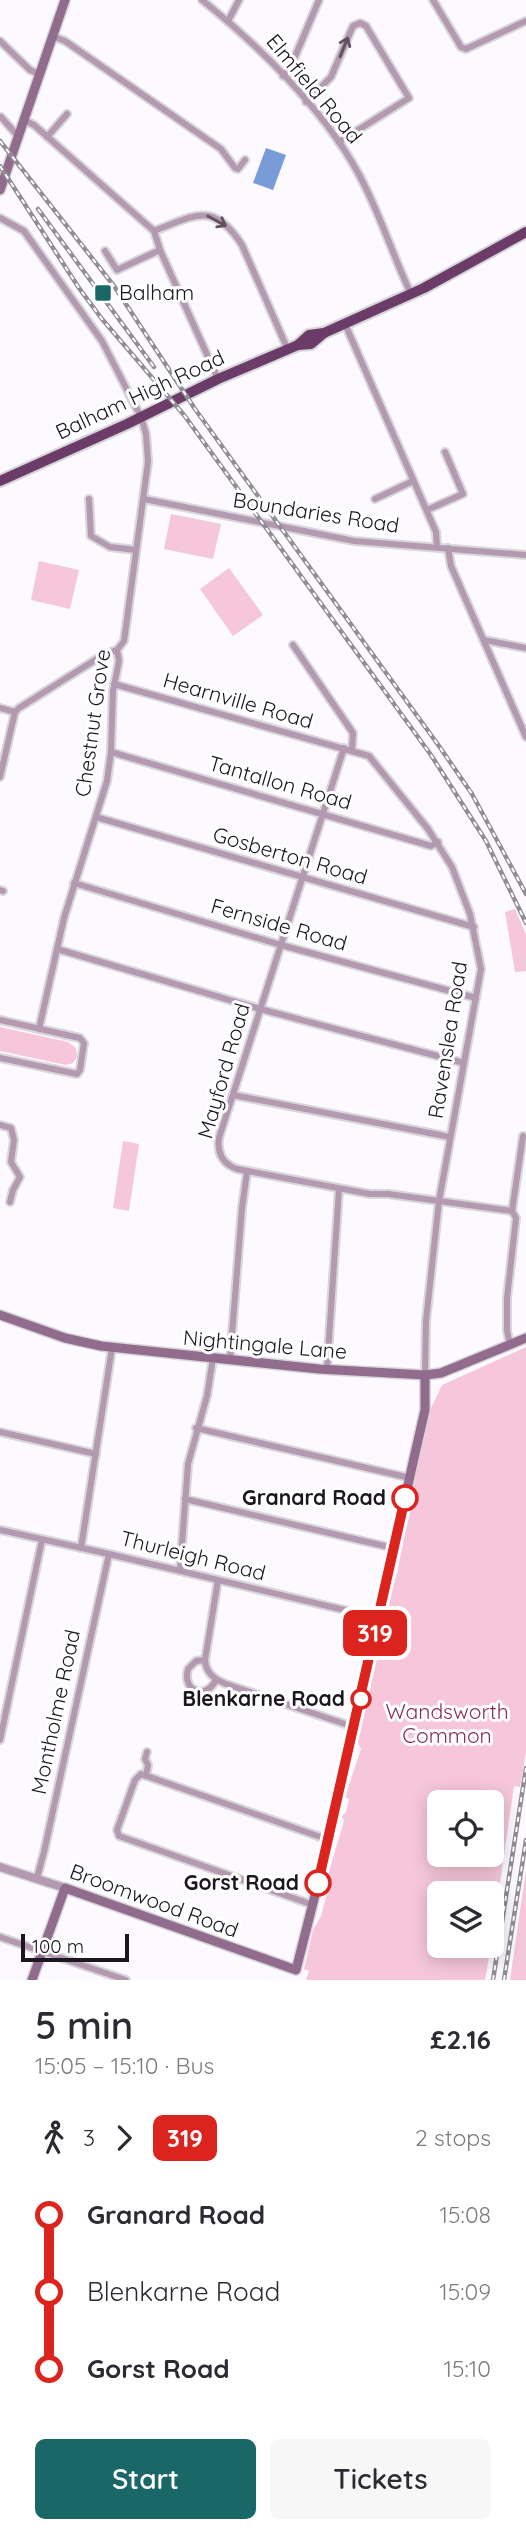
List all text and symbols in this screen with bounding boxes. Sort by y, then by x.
street label: Elmfield Road [261,28,368,148]
one-way arrow [338,37,351,58]
one-way arrow [206,214,226,228]
place label: Balham [119,279,194,305]
marker: Balham [93,283,113,303]
street label: Balham High Road [51,344,228,445]
street label: Boundaries Road [231,486,401,538]
street label: Chestnut Grove [69,647,115,798]
street label: Hearnville Road [160,666,316,734]
street label: Tantallon Road [206,749,355,815]
street label: Gosberton Road [210,821,371,890]
street label: Fernside Road [208,892,350,956]
street label: Ravenslea Road [422,959,472,1120]
street label: Mayford Road [191,1000,255,1141]
street label: Nightingale Lane [182,1324,348,1364]
place label: Granard Road [242,1484,386,1510]
marker: Granard Road [392,1485,418,1511]
street label: Thurleigh Road [118,1524,268,1586]
line badge: 319 [335,1610,415,1656]
text: 319 [357,1618,393,1648]
street label: Montholme Road [25,1627,85,1796]
place label: Blenkarne Road [182,1685,345,1711]
marker: Blenkarne Road [351,1689,371,1709]
park label: Wandsworth Common [385,1698,509,1748]
map controls [427,1790,504,1958]
button: locate [427,1790,504,1867]
street label: Broomwood Road [66,1857,242,1943]
place label: Gorst Road [184,1869,299,1895]
marker: Gorst Road [305,1870,331,1896]
button: layers [427,1881,504,1958]
scale bar [21,1931,130,1963]
text: 100 m [32,1934,84,1958]
text: 5 min [35,2001,133,2049]
text: £2.16 [430,2023,491,2056]
text: 15:05 – 15:10 · Bus [35,2051,214,2080]
icon: walk [35,2119,73,2157]
icon: forward [105,2119,143,2157]
text: 3 [83,2123,95,2152]
text: 319 [167,2123,203,2153]
text: 2 stops [415,2123,491,2152]
text: Granard Road [87,2198,265,2231]
text: 15:08 [440,2200,491,2229]
text: Blenkarne Road [87,2275,280,2308]
text: 15:09 [439,2277,491,2306]
text: Gorst Road [87,2352,230,2385]
text: 15:10 [443,2354,491,2383]
button: Start [35,2439,256,2519]
button: Tickets [270,2439,491,2519]

